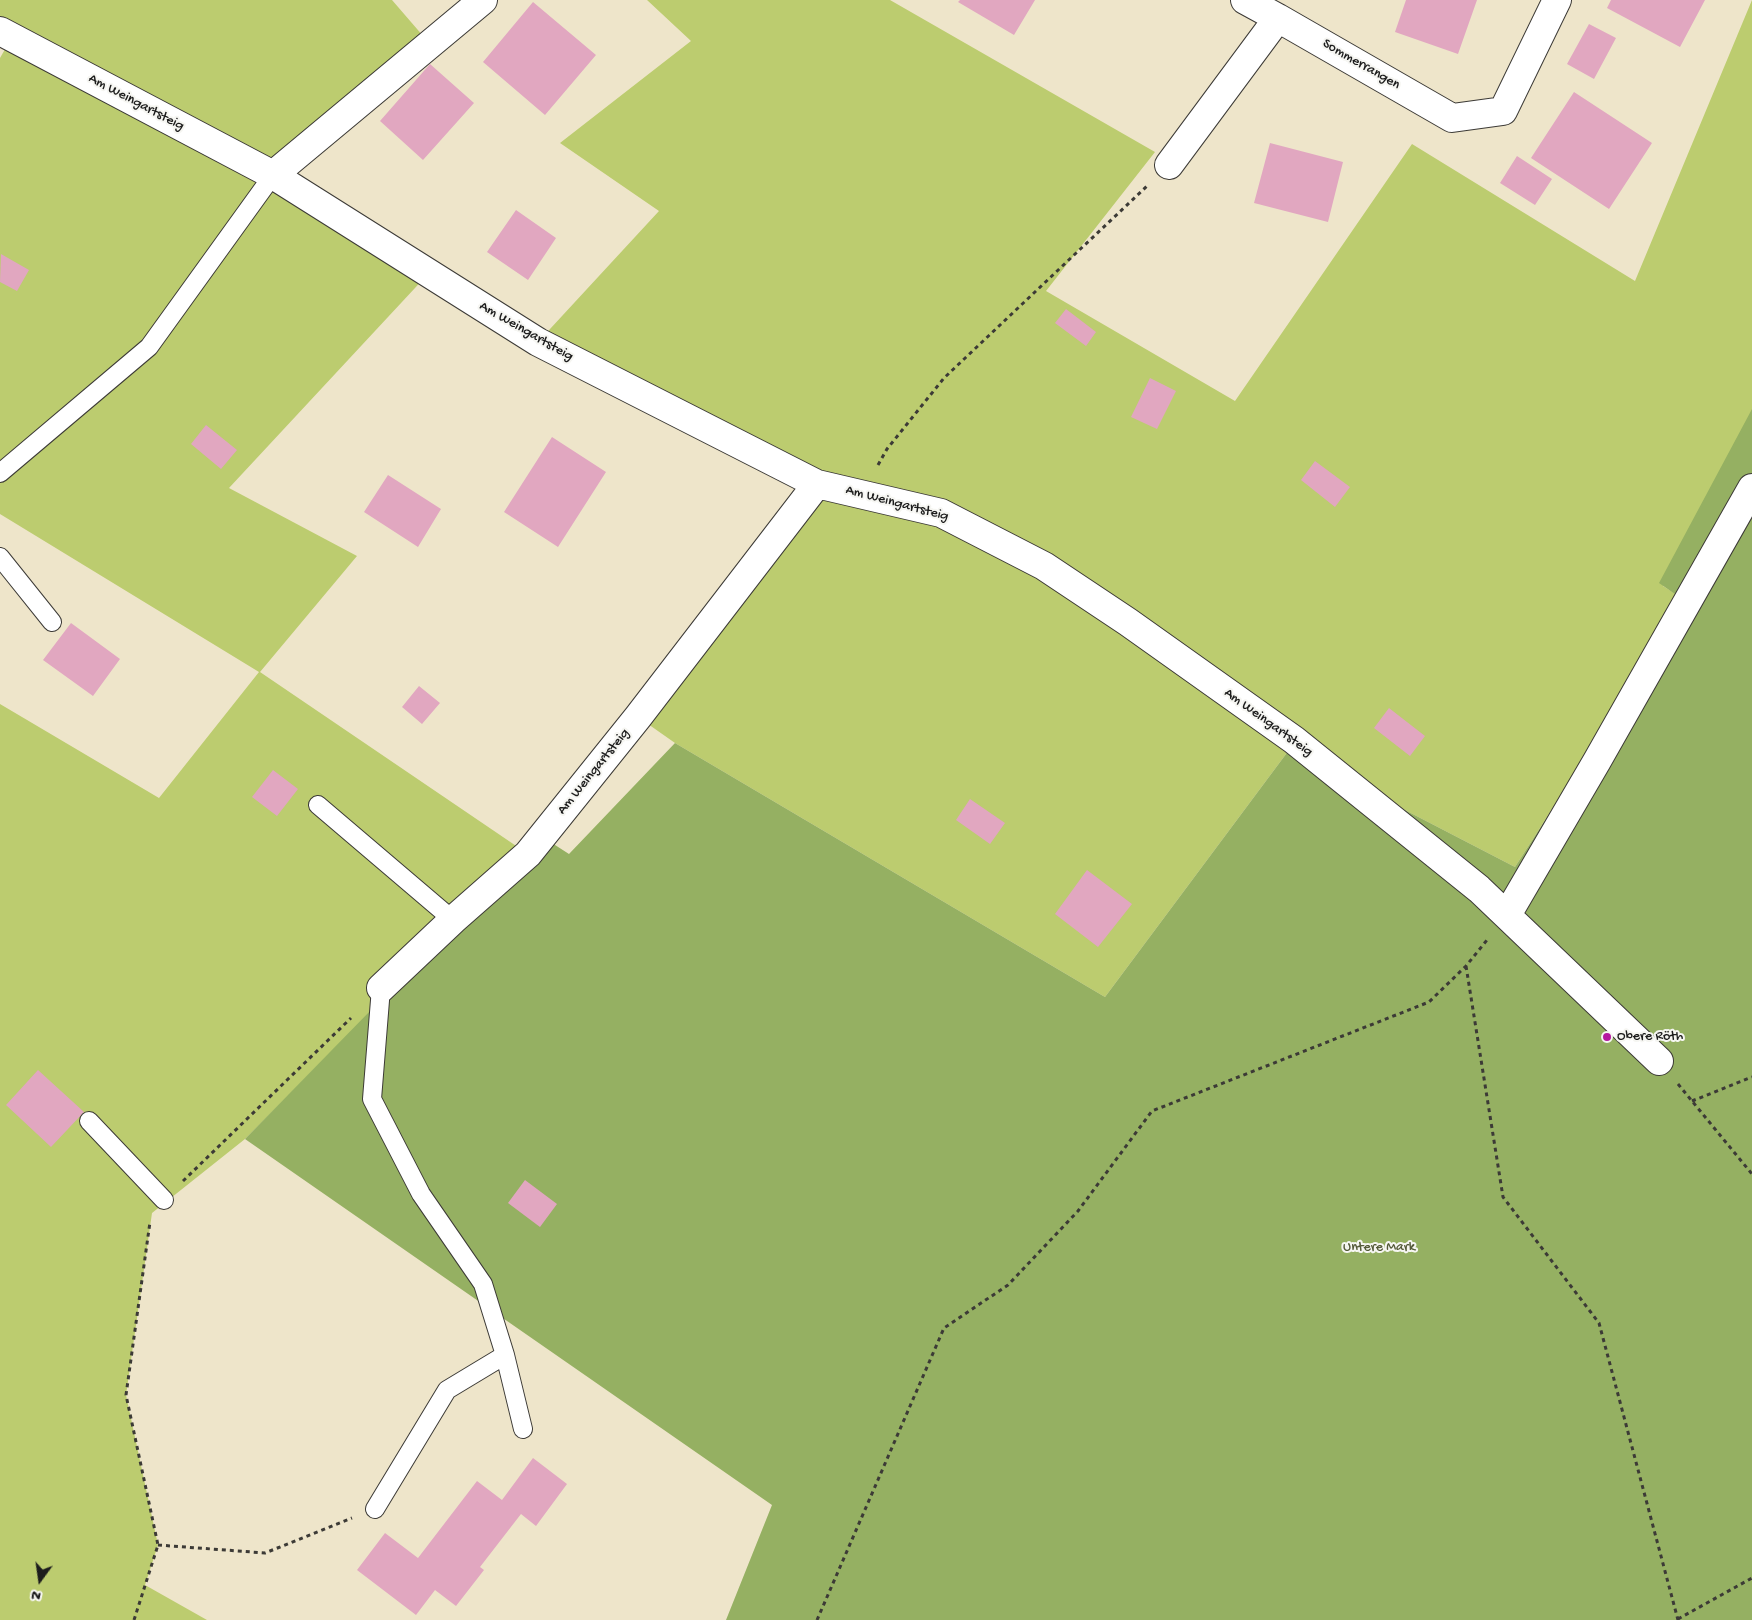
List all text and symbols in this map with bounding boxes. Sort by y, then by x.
street label: Sommerrangen [1319,36,1403,94]
street label: Am Weingartsteig [85,71,187,135]
street label: Am Weingartsteig [476,298,576,366]
street label: Am Weingartsteig [844,482,950,526]
street label: Am Weingartsteig [1220,685,1316,761]
street label: Am Weingartsteig [554,726,634,818]
place label: Obere Röth [1617,1029,1683,1045]
marker: Obere Röth [1601,1031,1613,1043]
park label: Untere Mark [1343,1240,1415,1256]
north arrow [15,1555,65,1605]
text: N [30,1586,43,1604]

